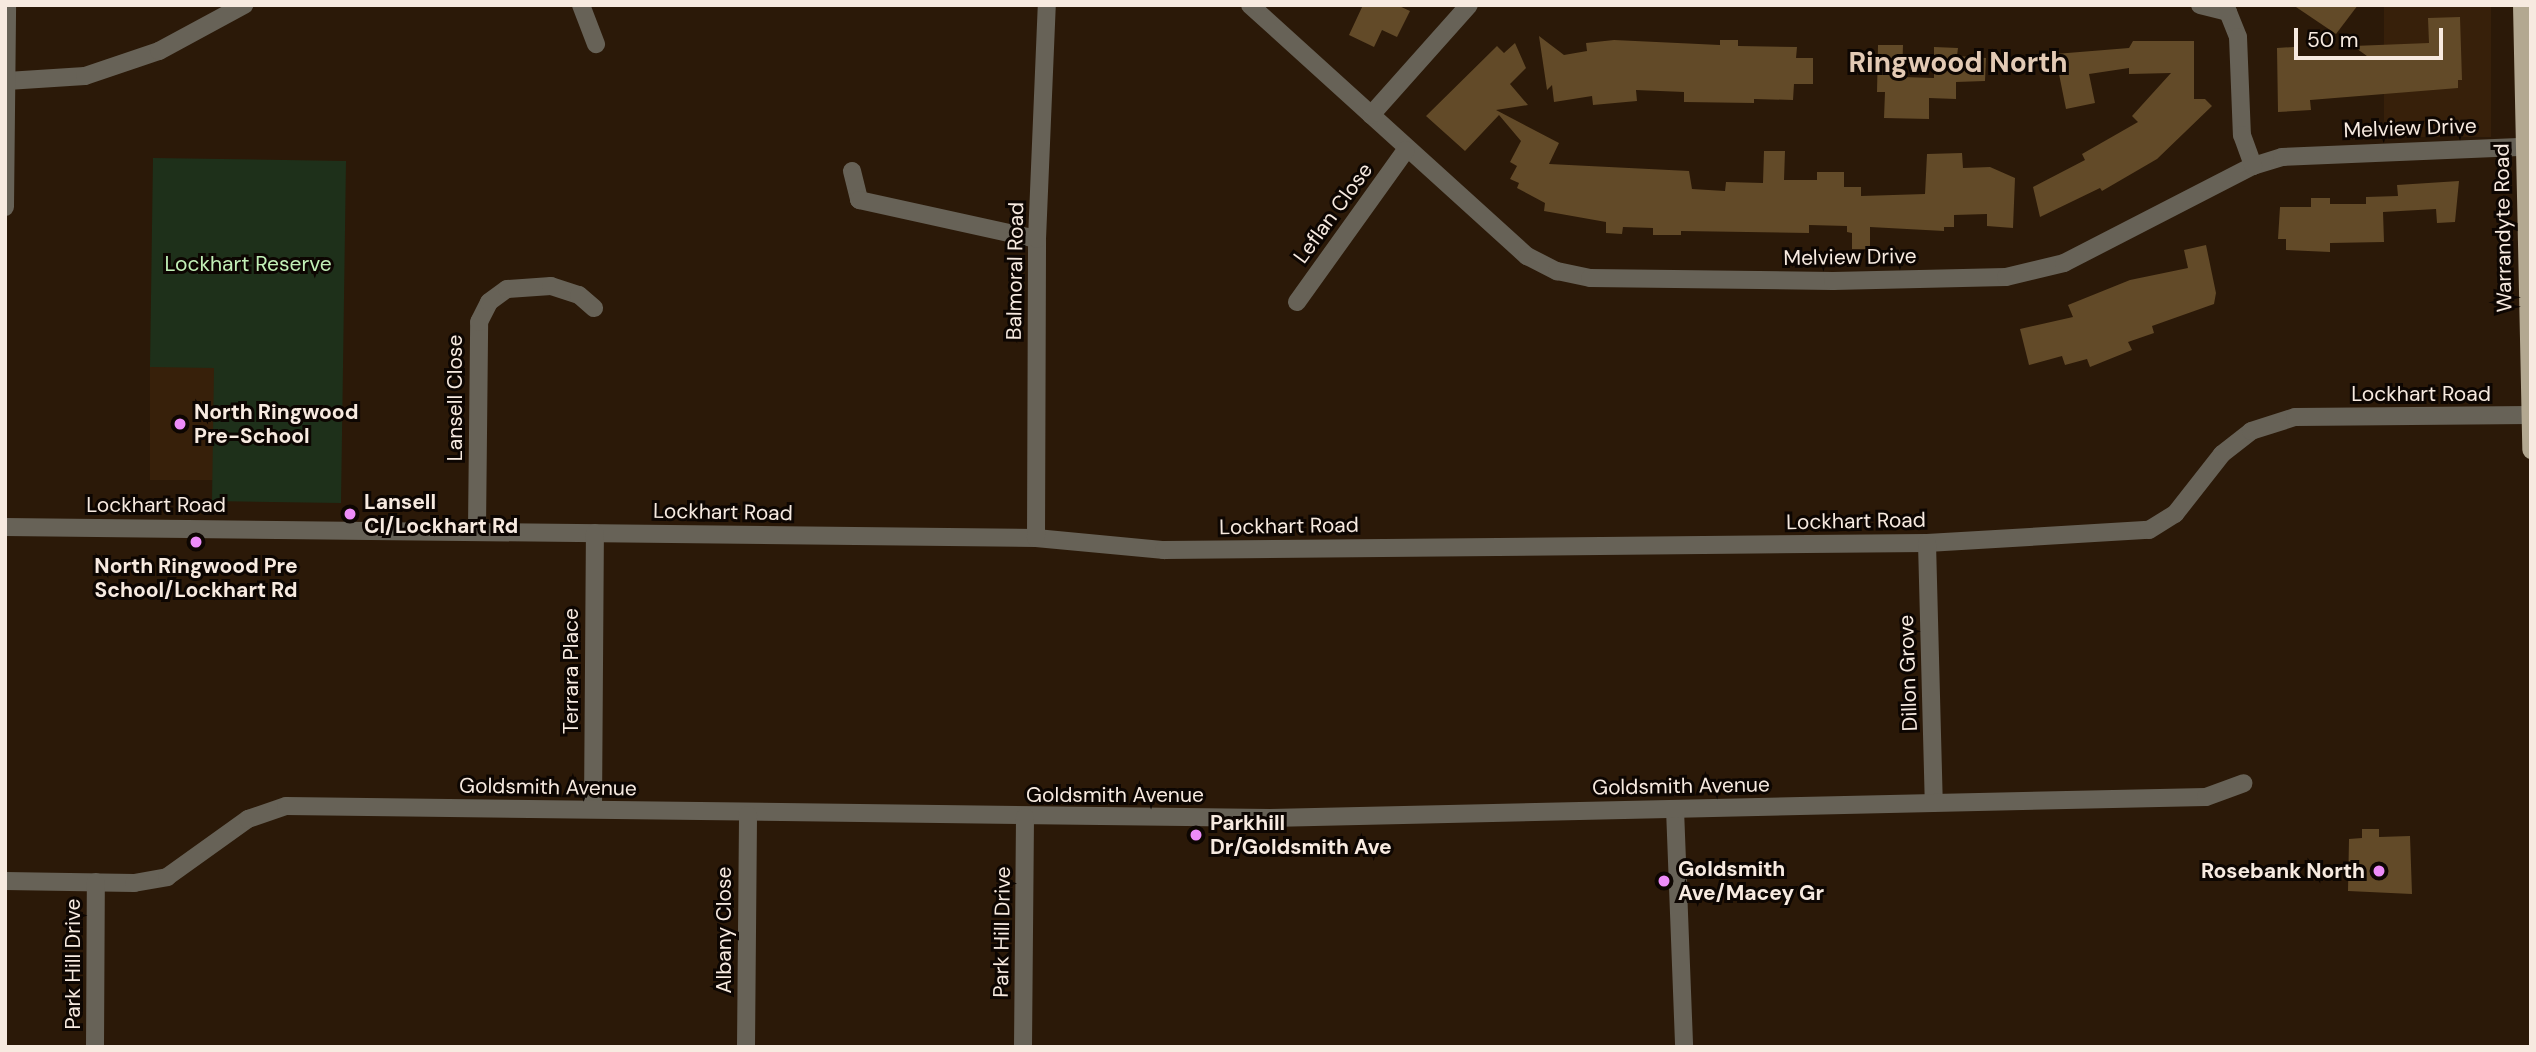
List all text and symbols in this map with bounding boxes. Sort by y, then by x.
scale bar [2298,14,2447,58]
text: 50 m [2307,26,2358,54]
district label: Ringwood North [1848,46,2068,80]
street label: Melview Drive [2343,113,2477,143]
street label: Warrandyte Road [2489,143,2517,313]
street label: Leflan Close [1288,158,1378,268]
street label: Balmoral Road [1001,202,1029,340]
street label: Melview Drive [1783,243,1917,271]
park label: Lockhart Reserve [164,251,332,277]
street label: Lansell Close [442,335,468,461]
street label: Lockhart Road [2351,381,2491,407]
place label: North Ringwood Pre-School [194,399,358,449]
marker: North Ringwood Pre-School [172,416,188,432]
place label: Lansell Cl/Lockhart Rd [364,489,518,539]
street label: Lockhart Road [86,492,226,518]
street label: Lockhart Road [653,498,793,526]
marker: Lansell Cl/Lockhart Rd [342,506,358,522]
street label: Lockhart Road [1786,507,1926,535]
street label: Lockhart Road [1219,512,1359,540]
marker: North Ringwood Pre School/Lockhart Rd [188,534,204,550]
place label: North Ringwood Pre School/Lockhart Rd [94,553,298,603]
street label: Terrara Place [558,608,584,734]
street label: Dillon Grove [1893,614,1923,732]
street label: Goldsmith Avenue [1592,772,1770,800]
street label: Goldsmith Avenue [459,773,637,801]
street label: Goldsmith Avenue [1026,782,1204,808]
place label: Parkhill Dr/Goldsmith Ave [1210,810,1392,860]
marker: Parkhill Dr/Goldsmith Ave [1188,827,1204,843]
place label: Goldsmith Ave/Macey Gr [1678,856,1824,906]
place label: Rosebank North [2201,858,2365,884]
marker: Rosebank North [2371,863,2387,879]
street label: Park Hill Drive [988,866,1016,998]
street label: Albany Close [711,867,737,993]
marker: Goldsmith Ave/Macey Gr [1656,873,1672,889]
street label: Park Hill Drive [60,898,86,1030]

